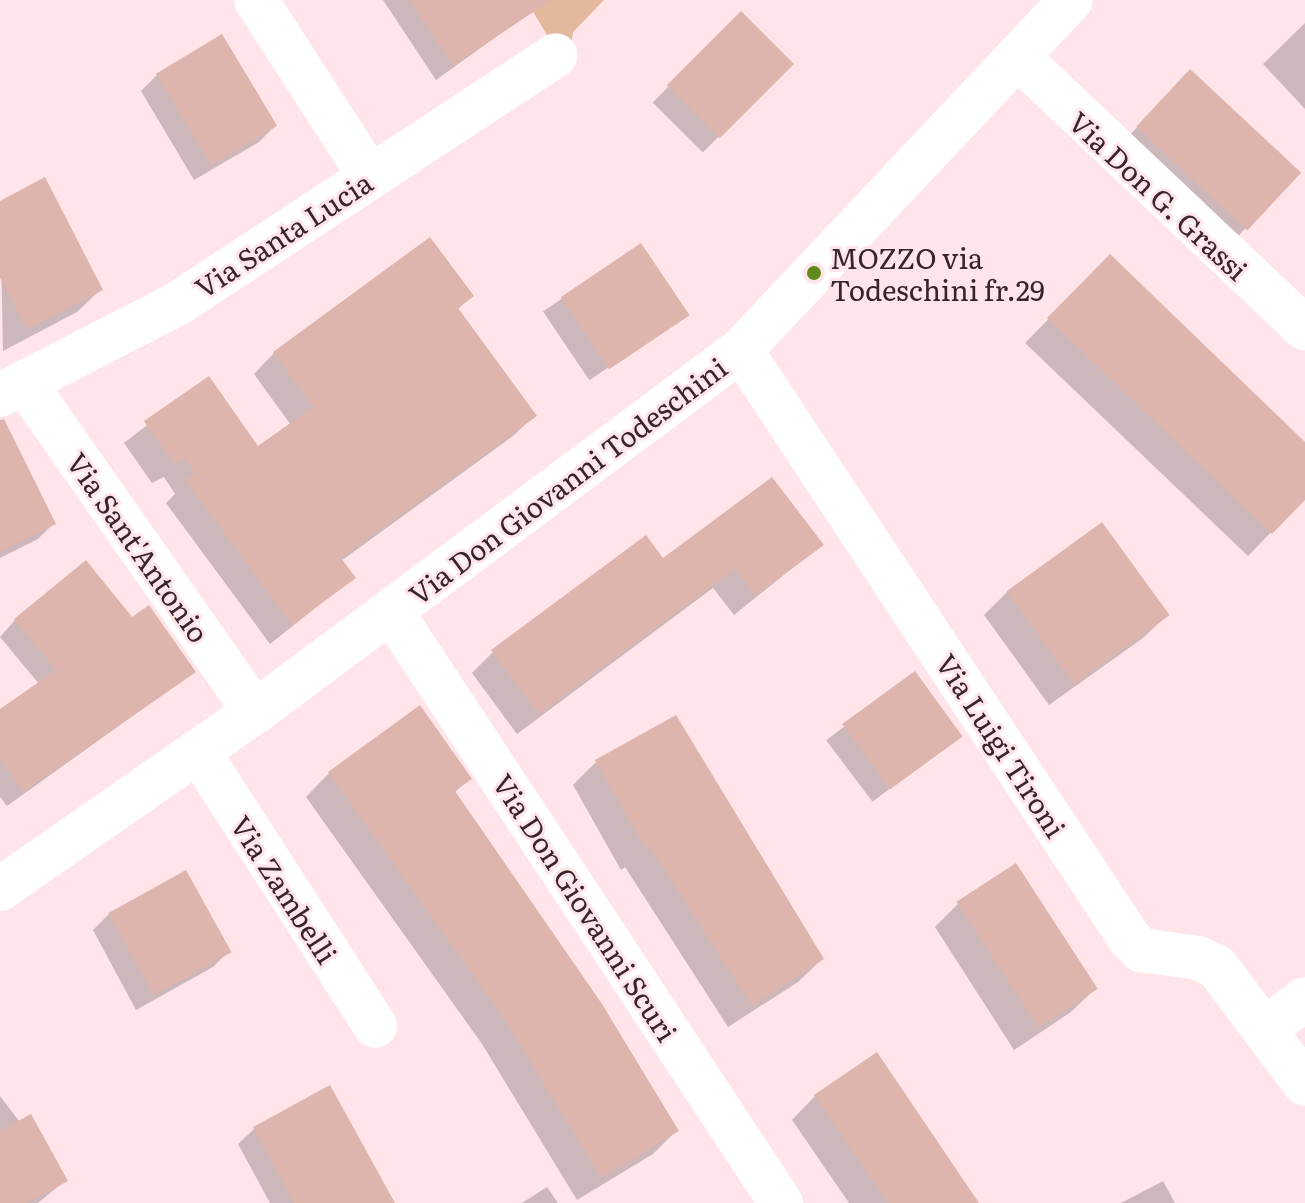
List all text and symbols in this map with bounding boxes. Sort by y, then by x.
street label: Via Don G. Grassi [1063,104,1255,286]
street label: Via Santa Lucia [188,164,378,304]
place label: MOZZO via Todeschini fr.29 [830,240,1045,306]
marker: MOZZO via Todeschini fr.29 [805,264,823,282]
street label: Via Don Giovanni Todeschini [401,349,733,611]
street label: Via Sant'Antonio [61,446,217,648]
street label: Via Luigi Tironi [930,647,1074,843]
street label: Via Don Giovanni Scuri [487,767,685,1047]
street label: Via Zambelli [225,809,345,969]

